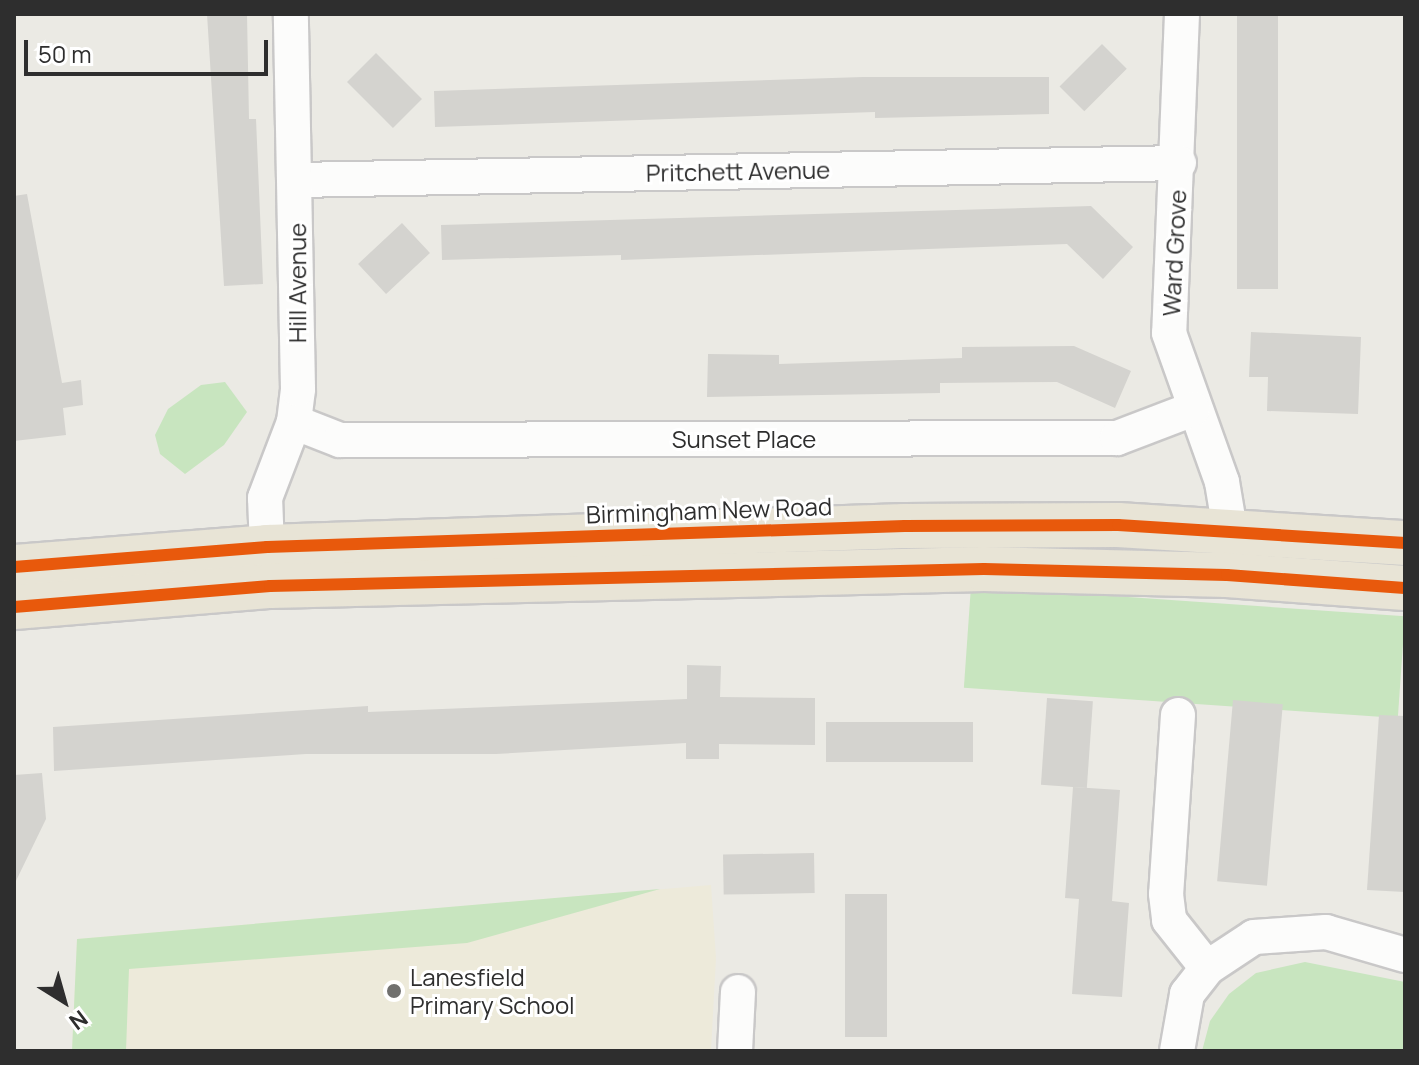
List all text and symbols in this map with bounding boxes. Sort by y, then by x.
scale bar [28,24,272,74]
text: 50 m [38,37,92,70]
street label: Pritchett Avenue [646,155,830,187]
street label: Ward Grove [1156,189,1192,317]
street label: Hill Avenue [283,223,311,343]
street label: Sunset Place [672,425,816,453]
street label: Birmingham New Road [585,491,833,529]
north arrow [24,961,104,1041]
place label: Lanesfield Primary School [410,963,575,1019]
marker: Lanesfield Primary School [385,982,403,1000]
text: N [63,1003,94,1037]

